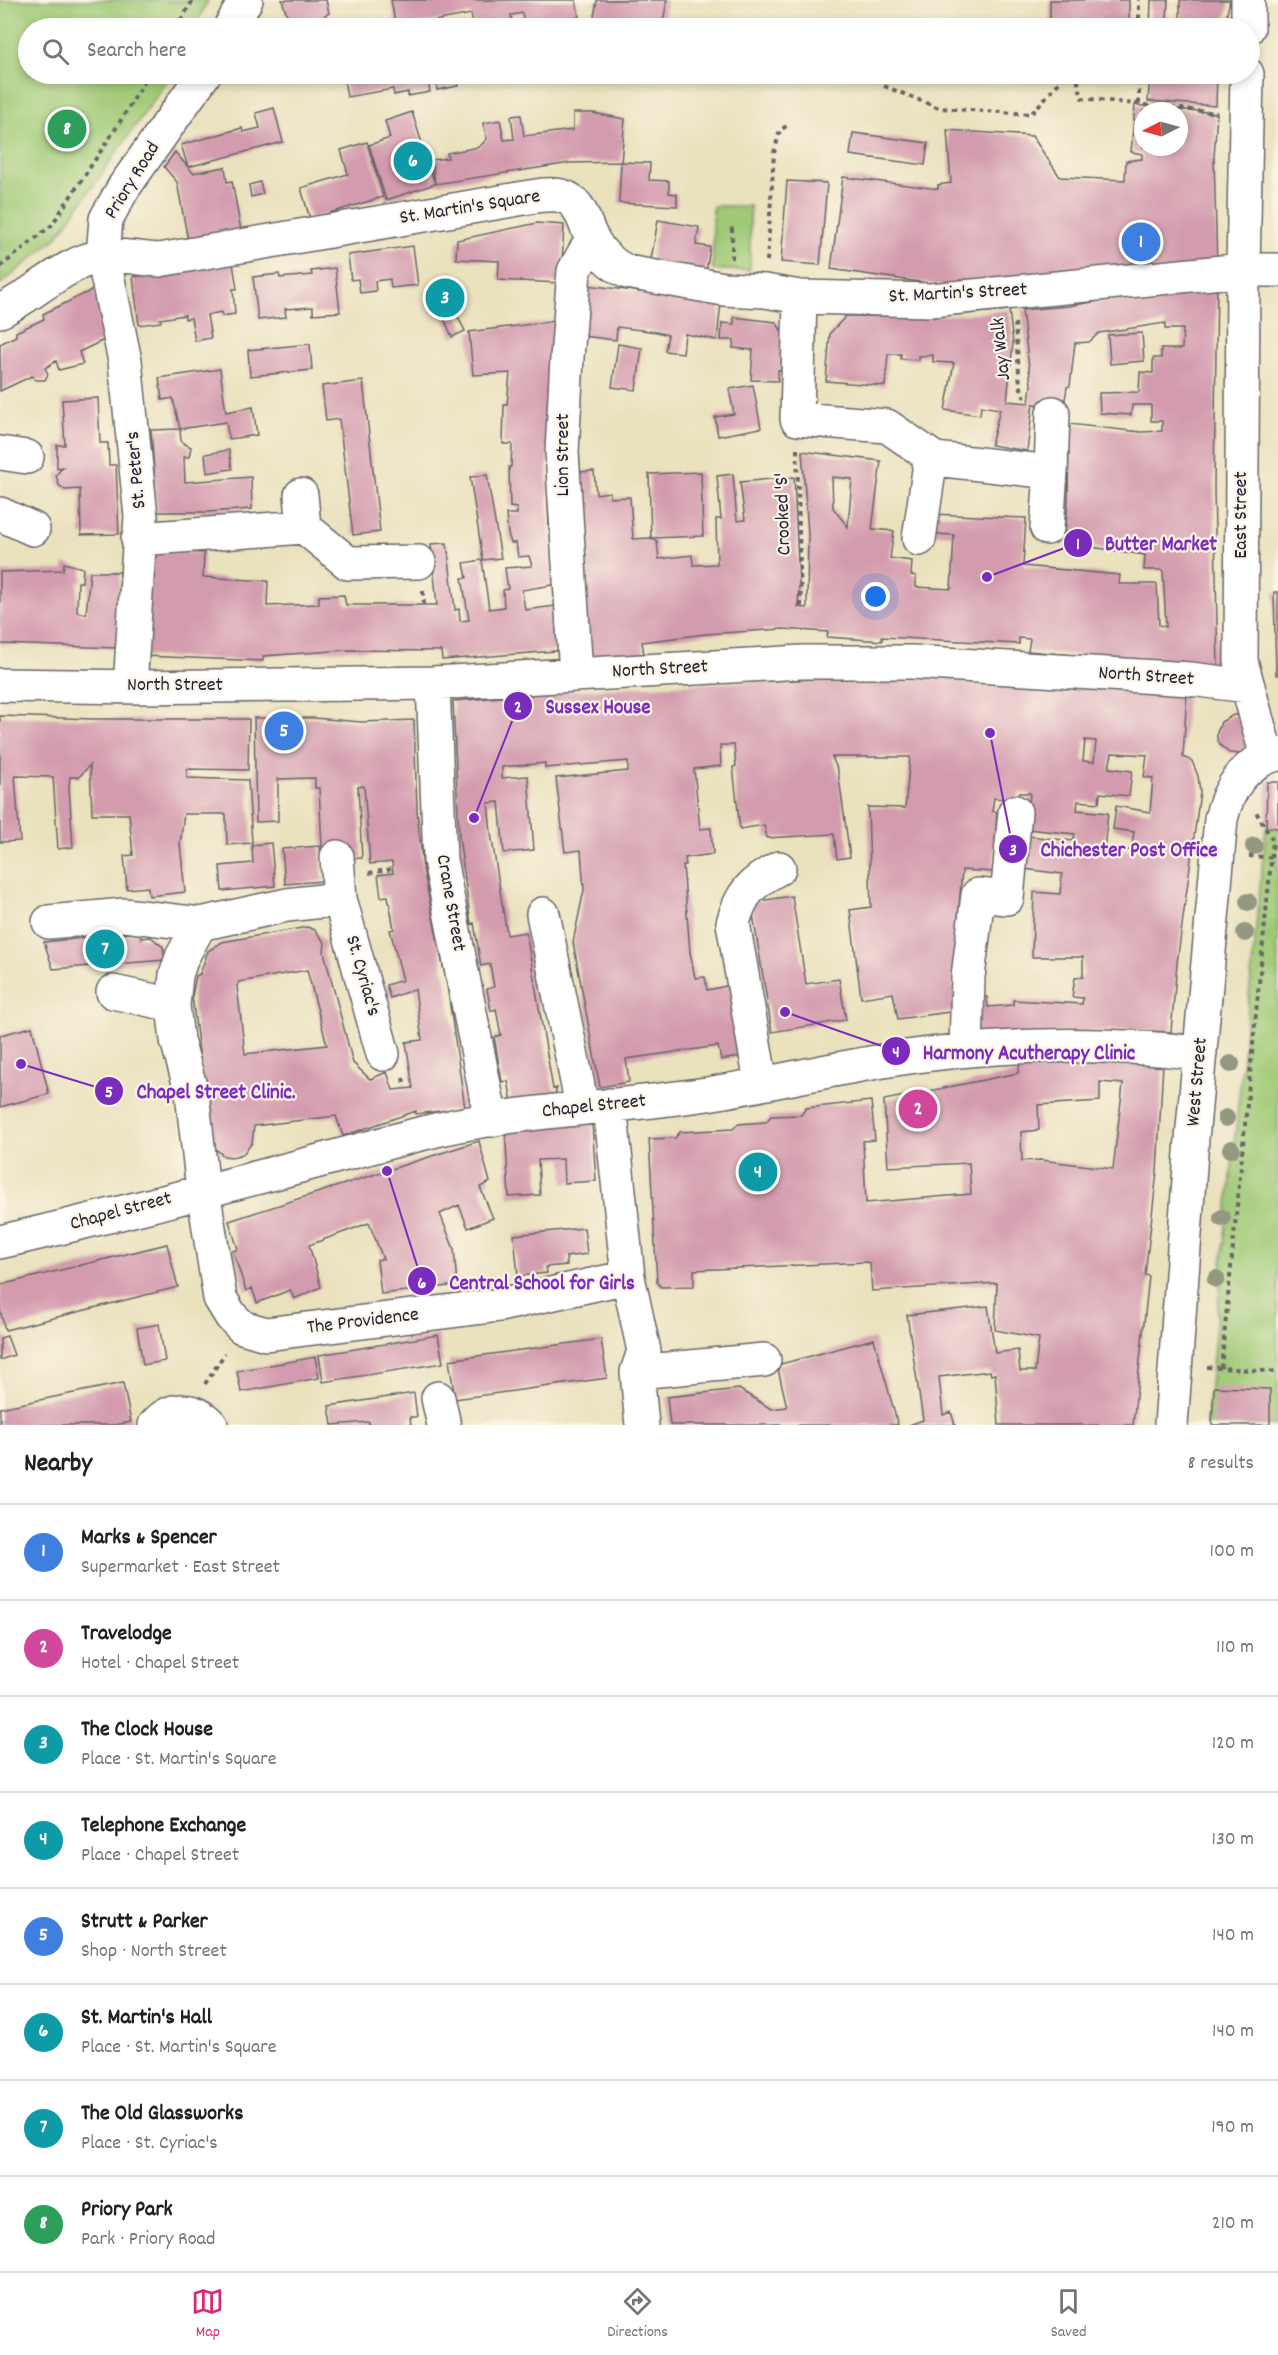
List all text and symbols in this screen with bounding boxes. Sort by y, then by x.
search box [18,18,1260,84]
icon: search [39,35,72,68]
text: Search here [87,36,186,67]
north arrow [1134,102,1188,156]
pin: 8 [48,106,86,152]
street label: Priory Road [98,137,168,225]
pin: 6 [394,138,432,184]
street label: St. Martin's Square [398,183,542,233]
pin: 1 [1122,220,1160,264]
pin: 3 [426,276,464,320]
street label: St. Martin's Street [888,276,1028,312]
street label: Jay Walk [985,316,1019,382]
street label: Lion Street [550,413,578,497]
street label: St. Peter's [120,430,154,510]
street label: East Street [1228,471,1256,559]
street label: Crooked 'S' [769,472,799,556]
callout: Butter Market [1063,523,1229,562]
text: Butter Market [1105,531,1217,561]
text: 1 [1076,533,1080,558]
your location [861,582,890,611]
street label: North Street [611,654,709,686]
street label: North Street [1097,660,1195,694]
street label: North Street [127,672,223,700]
callout: Sussex House [503,686,662,725]
text: Sussex House [545,694,651,724]
text: 2 [514,696,522,721]
pin: 5 [264,708,304,754]
callout: Chichester Post Office [998,829,1229,868]
text: Chichester Post Office [1040,837,1218,867]
text: 3 [1009,839,1017,864]
street label: Crane Street [428,852,472,954]
pin: 7 [86,926,124,972]
street label: St. Cyriac's [337,932,387,1020]
callout: Harmony Acutherapy Clinic [881,1032,1148,1071]
street label: West Street [1180,1036,1216,1128]
text: Harmony Acutherapy Clinic [923,1040,1136,1070]
text: 4 [892,1041,900,1066]
callout: Chapel Street Clinic. [94,1071,307,1110]
text: Chapel Street Clinic. [136,1079,296,1109]
text: 5 [105,1081,113,1106]
pin: 2 [898,1086,938,1132]
street label: Chapel Street [541,1088,647,1126]
pin: 4 [738,1150,777,1194]
street label: Chapel Street [67,1185,175,1239]
callout: Central School for Girls [407,1262,647,1301]
text: Central School for Girls [449,1270,635,1300]
text: 6 [418,1272,427,1297]
street label: The Providence [306,1301,421,1343]
text: Nearby [24,1446,92,1483]
text: 8 results [1188,1450,1254,1478]
text: Marks & Spencer [81,1523,217,1554]
text: 1 [41,1538,46,1566]
text: 100 m [1210,1538,1254,1566]
text: Supermarket · East Street [81,1554,280,1582]
text: Travelodge [81,1619,172,1650]
text: 2 [39,1634,48,1662]
text: 110 m [1216,1634,1254,1662]
text: Hotel · Chapel Street [81,1650,239,1678]
text: The Clock House [81,1715,213,1746]
text: 3 [39,1730,48,1758]
text: 120 m [1212,1730,1254,1758]
text: Place · St. Martin's Square [81,1746,277,1774]
text: Telephone Exchange [81,1811,246,1842]
text: 4 [39,1826,48,1854]
text: 130 m [1212,1826,1254,1854]
text: Place · Chapel Street [81,1842,239,1870]
text: Strutt & Parker [81,1907,208,1938]
text: 5 [39,1922,48,1950]
text: 140 m [1212,1922,1254,1950]
text: Shop · North Street [81,1938,227,1966]
text: St. Martin's Hall [81,2003,212,2034]
text: 6 [39,2018,48,2046]
text: 140 m [1212,2018,1254,2046]
text: Place · St. Martin's Square [81,2034,277,2062]
text: The Old Glassworks [81,2099,243,2130]
text: 7 [40,2114,47,2142]
text: 190 m [1211,2114,1254,2142]
text: Place · St. Cyriac's [81,2130,218,2158]
text: Priory Park [81,2195,173,2226]
text: 8 [39,2210,48,2238]
text: 210 m [1212,2210,1254,2238]
text: Park · Priory Road [81,2226,215,2254]
tab: Map [191,2285,224,2344]
tab: Directions [607,2285,668,2344]
tab: Saved [1051,2285,1087,2344]

